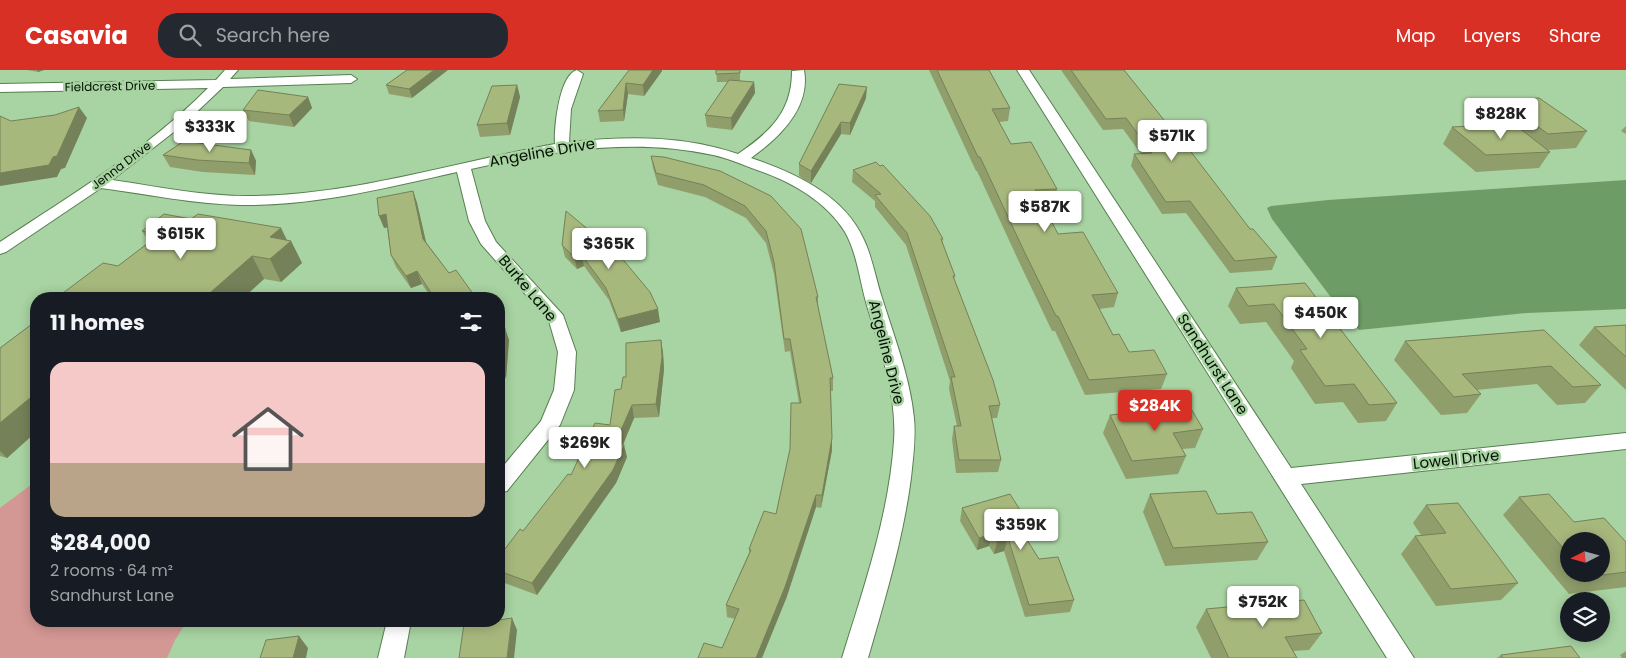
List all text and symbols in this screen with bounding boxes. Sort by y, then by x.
search box [158,13,508,58]
text: Casavia [25,19,128,52]
icon: search [176,21,204,49]
text: Search here [216,22,330,49]
text: Map [1396,23,1436,48]
text: Layers [1464,23,1521,48]
text: Share [1549,23,1601,48]
street label: Fieldcrest Drive [65,77,155,95]
pin: $828K [1466,98,1536,140]
text: $828K [1475,102,1527,125]
pin: $333K [175,111,245,153]
text: $333K [185,115,235,138]
pin: $571K [1137,119,1207,162]
text: $571K [1149,124,1195,147]
street label: Angeline Drive [487,132,597,172]
street label: Jenna Drive [88,137,154,193]
pin: $587K [1010,190,1080,233]
text: $587K [1019,195,1071,218]
pin: $615K [146,218,216,260]
text: $615K [157,222,205,245]
pin: $365K [574,228,644,270]
text: $365K [583,232,635,255]
street label: Burke Lane [494,250,562,326]
pin: $450K [1286,296,1356,339]
street label: Angeline Drive [864,298,910,406]
text: $450K [1294,301,1348,324]
text: 11 homes [50,308,145,337]
icon: filters [457,308,485,336]
street label: Sandhurst Lane [1173,310,1253,418]
pin: $284K [1120,390,1190,432]
icon: home [223,394,313,484]
text: $284K [1129,394,1181,417]
pin: $269K [550,426,620,469]
text: $269K [560,431,610,454]
street label: Lowell Drive [1412,444,1500,474]
pin: $359K [986,508,1056,551]
text: $359K [995,513,1047,536]
text: $284,000 [50,528,151,557]
north arrow [1560,532,1610,582]
map controls [1560,532,1610,642]
text: 2 rooms · 64 m² [50,559,173,582]
text: Sandhurst Lane [50,584,174,607]
pin: $752K [1228,586,1298,628]
text: $752K [1238,590,1288,613]
button: layers [1560,592,1610,642]

